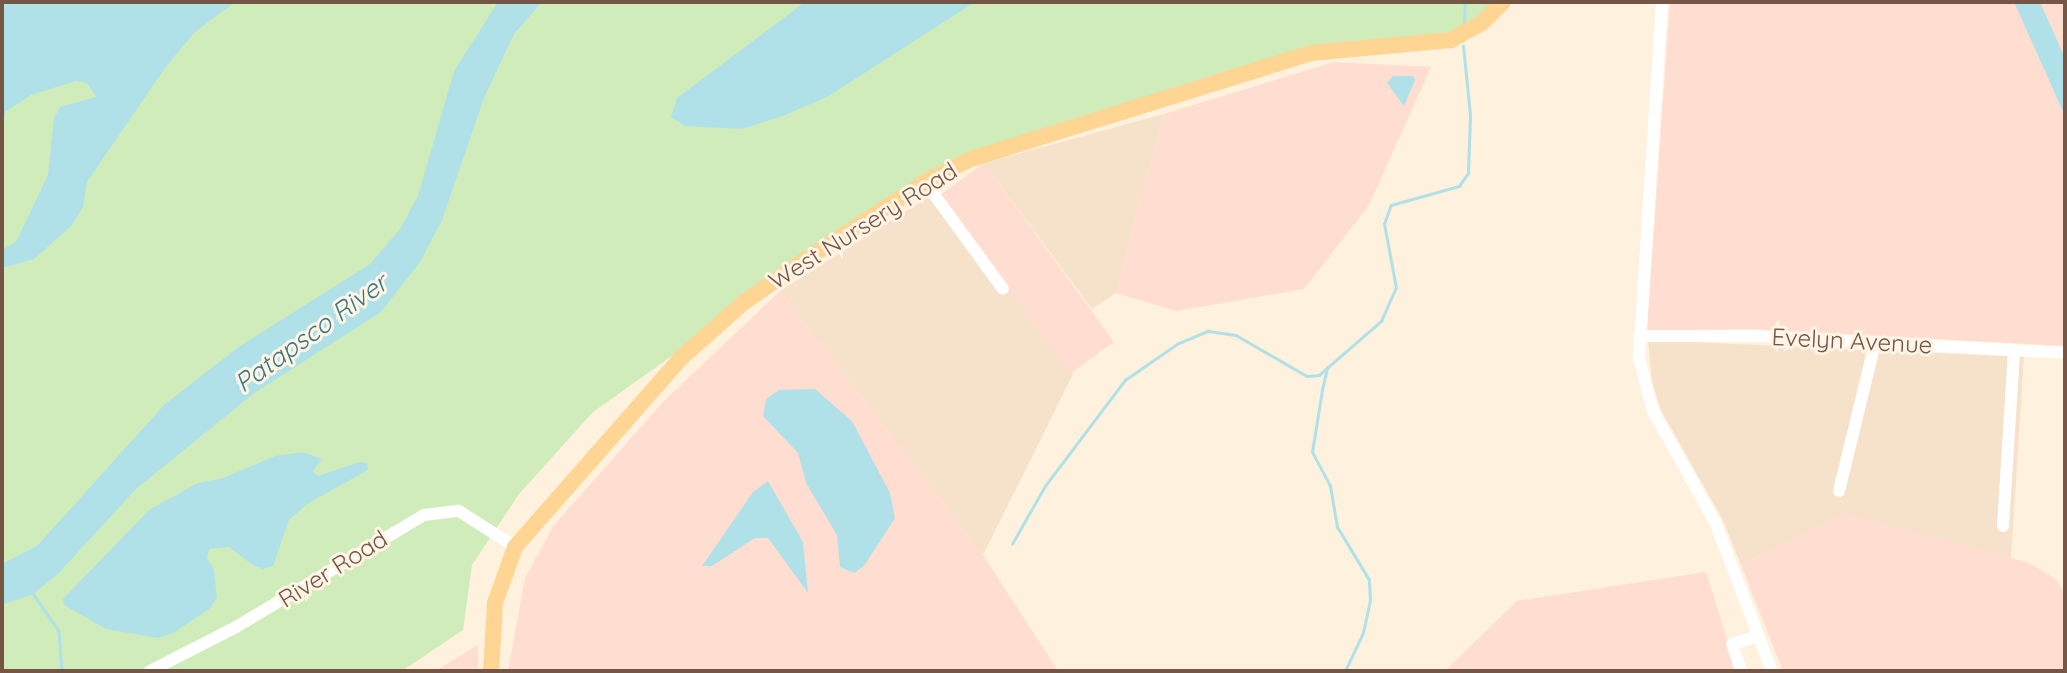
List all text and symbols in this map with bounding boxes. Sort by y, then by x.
street label: West Nursery Road [764,156,962,296]
water label: Patapsco River [229,267,393,399]
street label: Evelyn Avenue [1771,322,1933,360]
street label: River Road [273,524,393,614]

